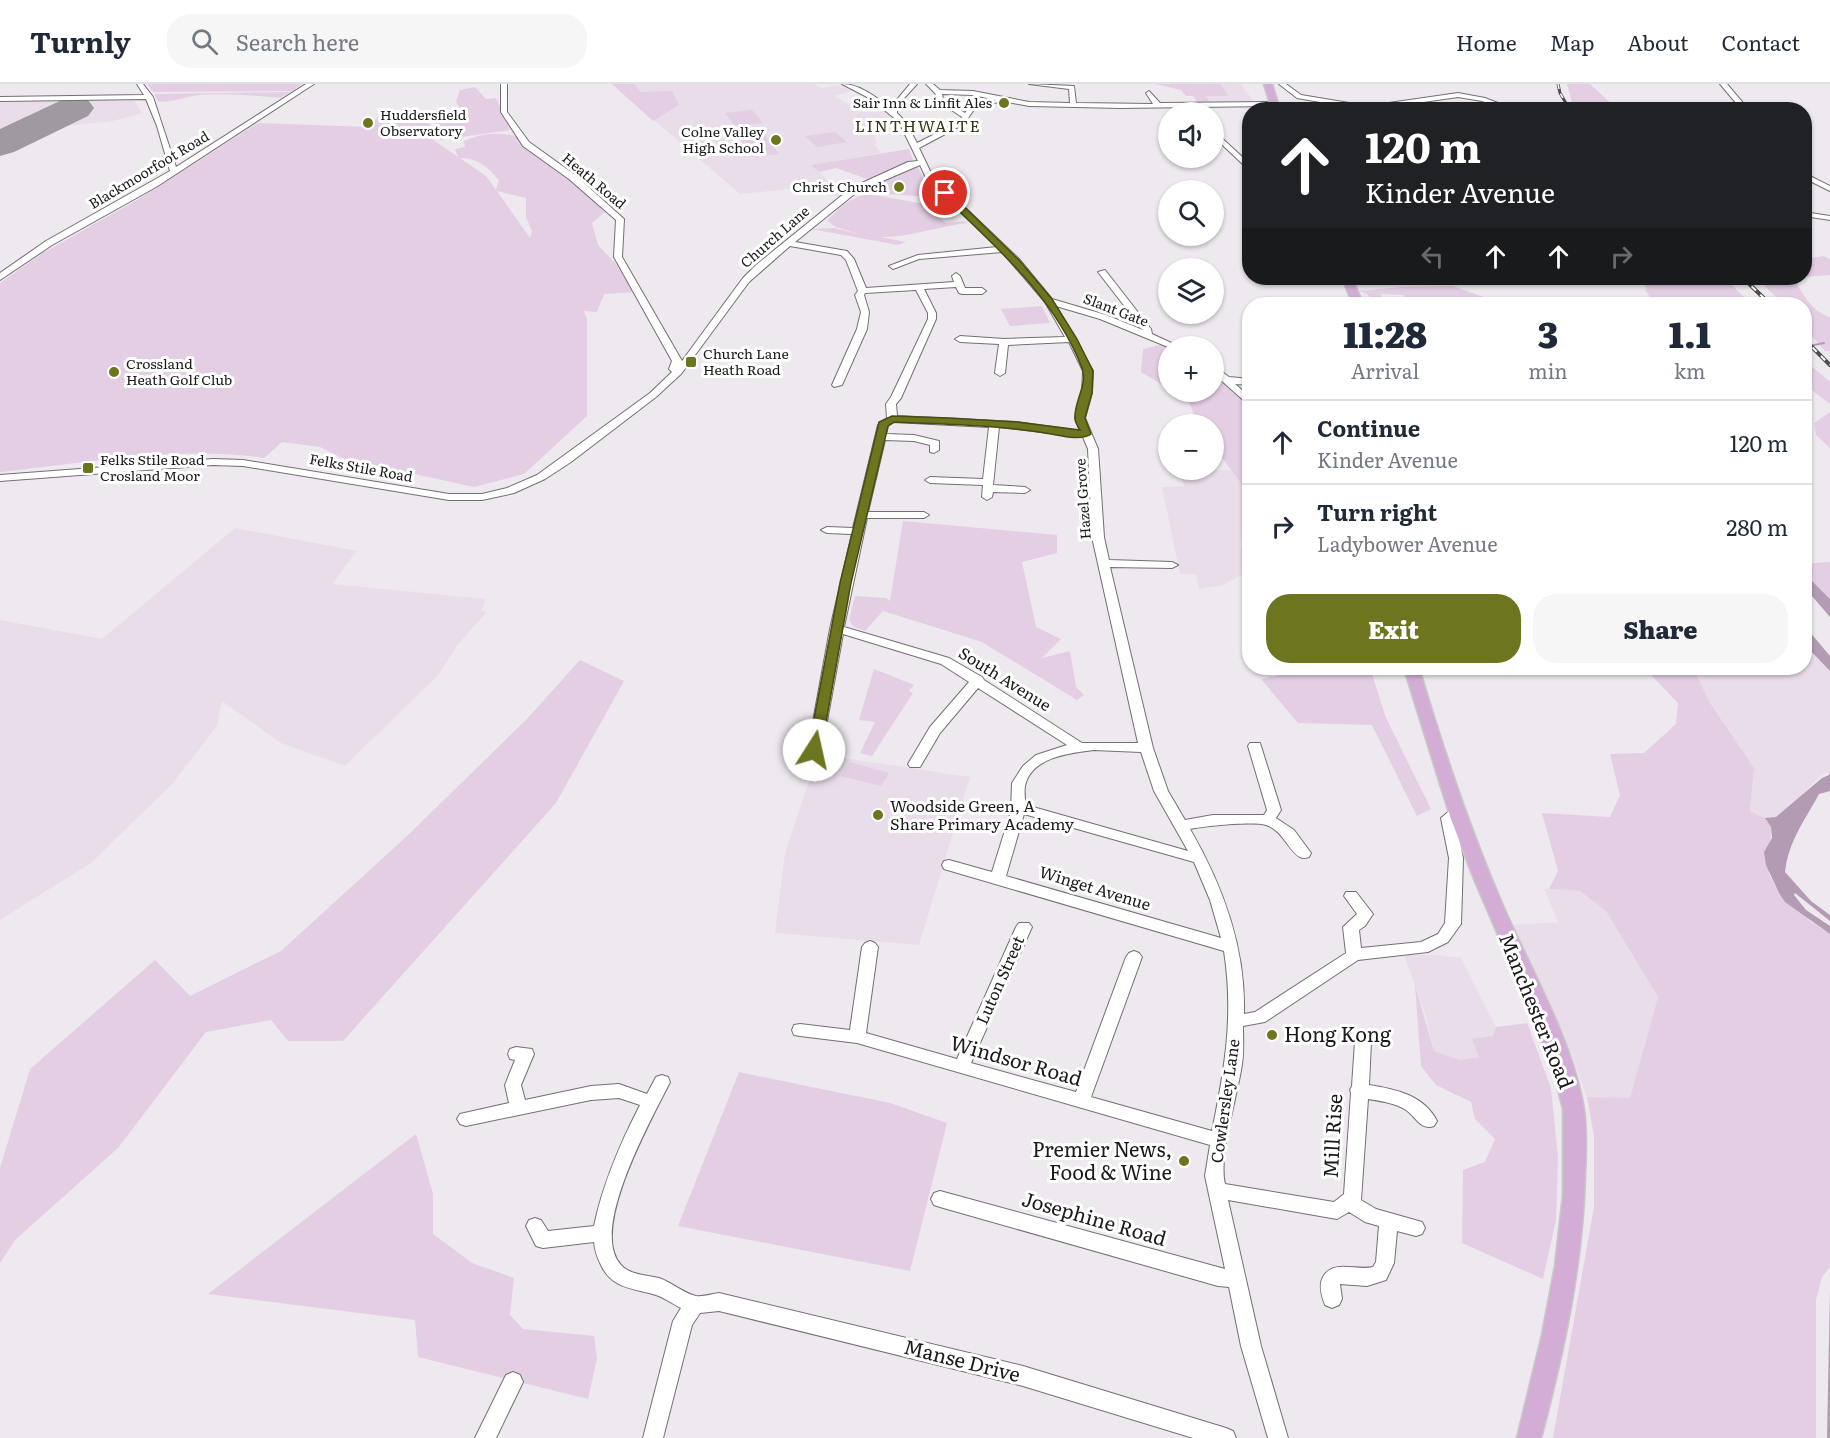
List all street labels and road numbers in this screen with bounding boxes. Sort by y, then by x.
street label: Blackmoorfoot Road [85,125,213,213]
street label: Heath Road [558,148,631,213]
street label: Church Lane [735,201,813,272]
street label: Slant Gate [1081,287,1152,331]
street label: Felks Stile Road [308,448,415,486]
street label: Hazel Grove [1069,458,1095,540]
street label: South Avenue [955,640,1056,716]
street label: Winget Avenue [1037,859,1154,915]
street label: Manchester Road [1493,928,1583,1093]
street label: Luton Street [969,931,1030,1028]
street label: Windsor Road [947,1026,1086,1092]
street label: Cowlersley Lane [1203,1037,1245,1164]
street label: Mill Rise [1314,1093,1348,1179]
street label: Josephine Road [1019,1182,1170,1252]
street label: Manse Drive [901,1330,1024,1388]

